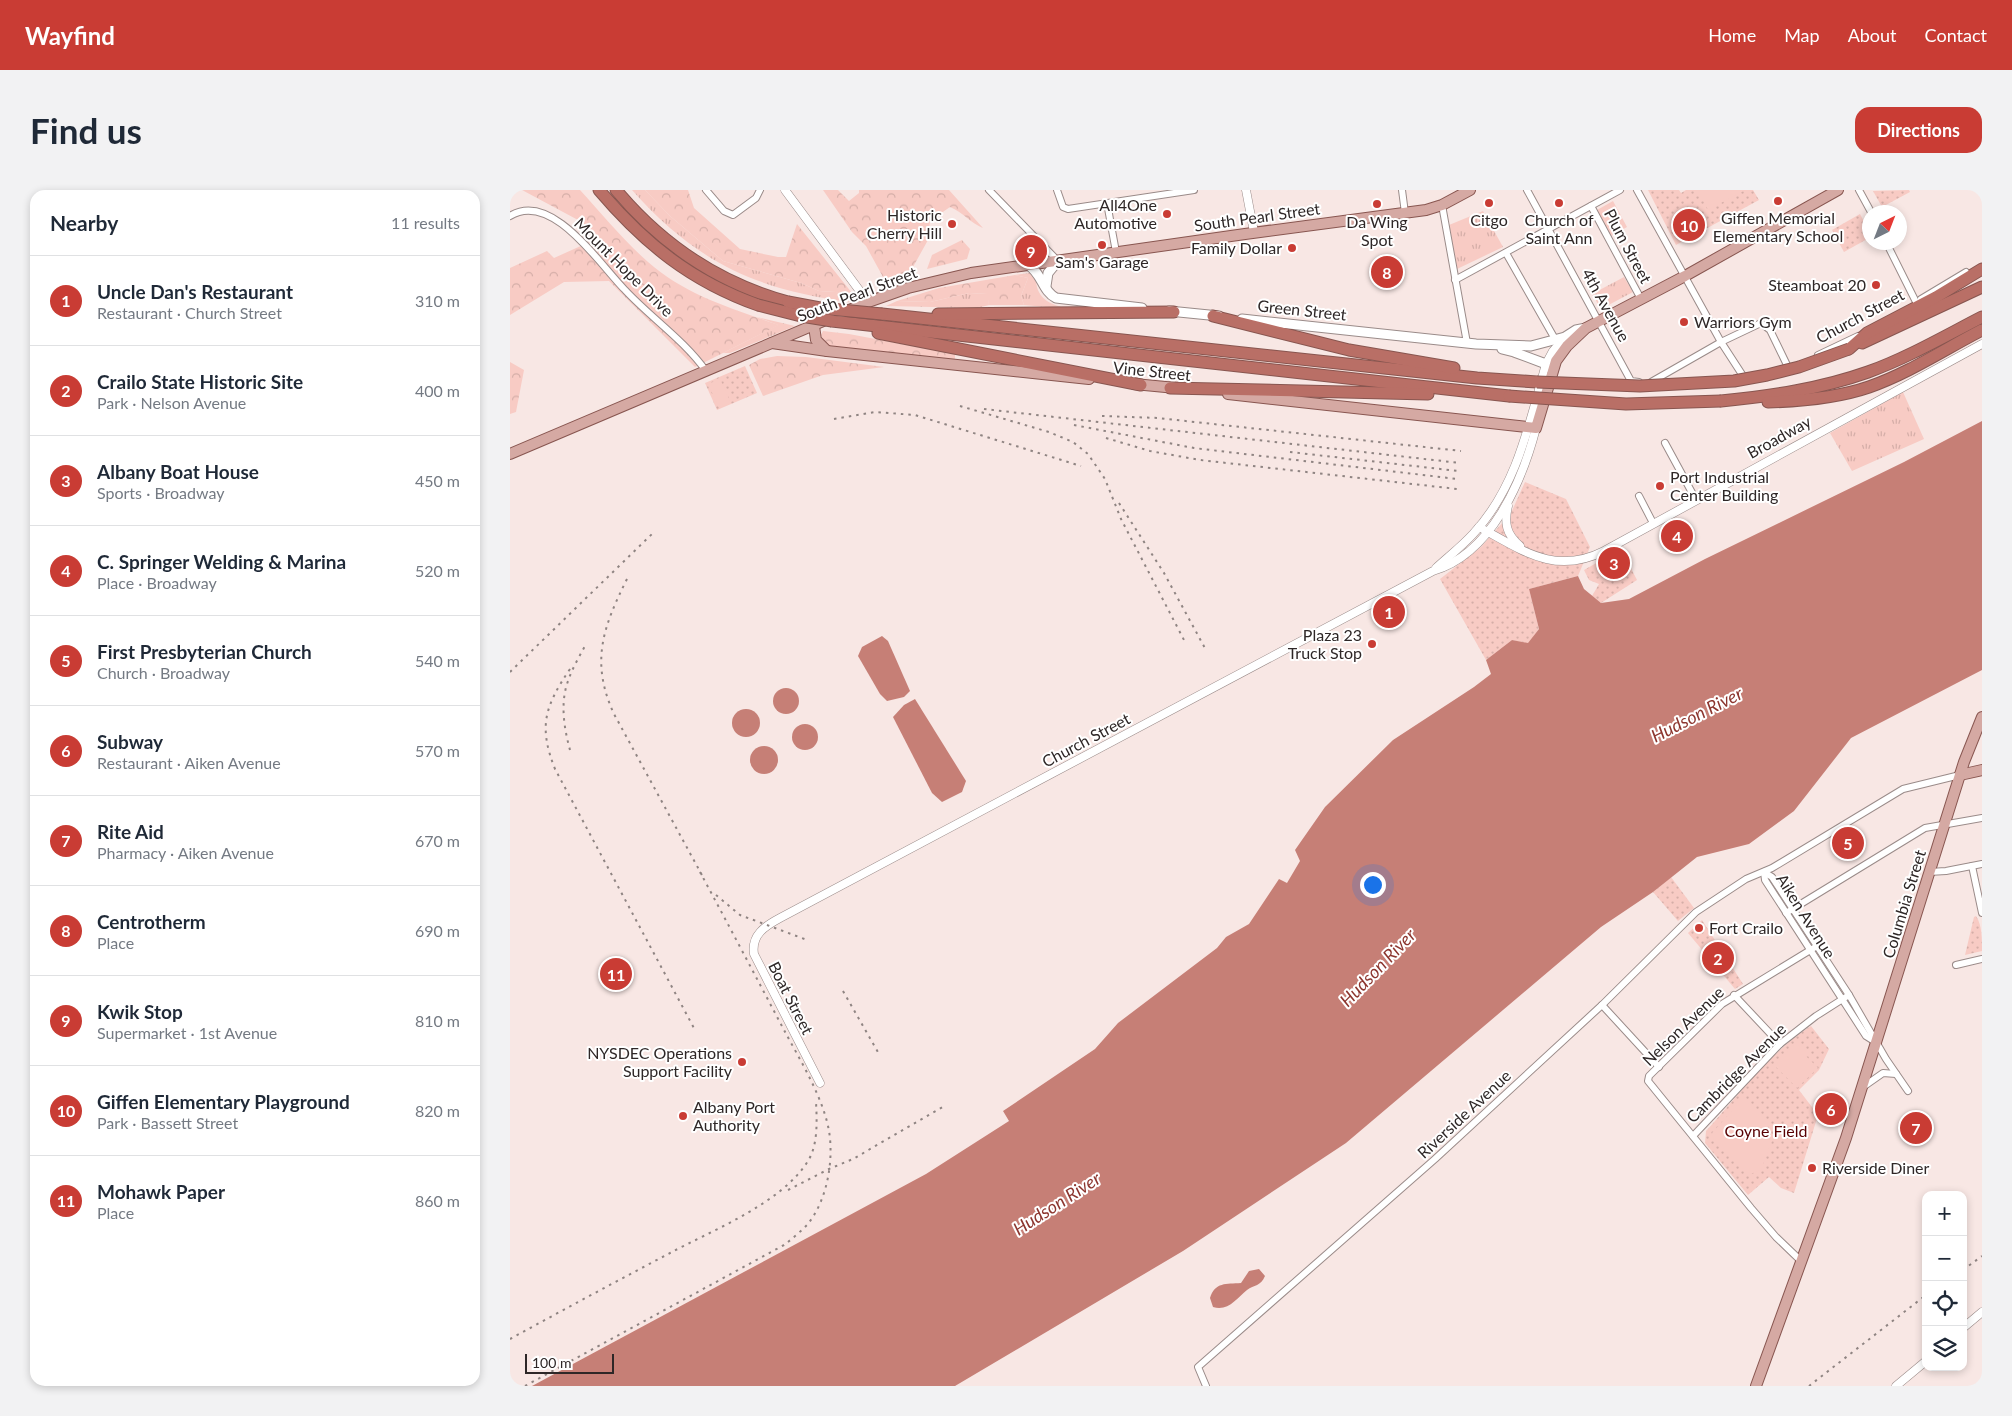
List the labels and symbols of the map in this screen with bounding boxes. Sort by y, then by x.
place label: All4One Automotive [1074,195,1157,232]
marker: Giffen Memorial Elementary School [1772,195,1784,207]
marker: Citgo [1483,197,1495,209]
marker: Church of Saint Ann [1553,197,1565,209]
street label: South Pearl Street [1193,198,1321,235]
marker: Da Wing Spot [1371,198,1383,210]
place label: Historic Cherry Hill [867,205,942,242]
street label: Plum Street [1601,205,1656,286]
north arrow [1862,205,1907,250]
pin: 10 [1673,206,1705,244]
marker: All4One Automotive [1161,208,1173,220]
place label: Giffen Memorial Elementary School [1713,208,1843,245]
place label: Citgo [1470,210,1508,229]
place label: Church of Saint Ann [1524,210,1594,247]
place label: Da Wing Spot [1346,212,1408,249]
street label: Mount Hope Drive [571,213,678,320]
marker: Historic Cherry Hill [946,218,958,230]
pin: 9 [1015,232,1047,270]
place label: Family Dollar [1191,238,1282,257]
marker: Sam's Garage [1096,239,1108,251]
marker: Family Dollar [1286,242,1298,254]
place label: Sam's Garage [1055,252,1149,271]
pin: 8 [1371,253,1403,291]
street label: South Pearl Street [794,262,920,325]
street label: 4th Avenue [1579,265,1634,345]
place label: Steamboat 20 [1768,275,1866,294]
marker: Steamboat 20 [1870,279,1882,291]
street label: Church Street [1813,284,1907,347]
street label: Green Street [1257,295,1348,324]
place label: Warriors Gym [1694,312,1792,331]
marker: Warriors Gym [1678,316,1690,328]
street label: Vine Street [1112,357,1192,384]
street label: Broadway [1743,411,1815,462]
place label: Port Industrial Center Building [1670,467,1778,504]
marker: Port Industrial Center Building [1654,480,1666,492]
pin: 4 [1661,517,1693,555]
pin: 3 [1598,544,1630,582]
pin: 1 [1373,593,1405,631]
place label: Plaza 23 Truck Stop [1288,625,1362,662]
marker: Plaza 23 Truck Stop [1366,638,1378,650]
water label: Hudson River [1647,681,1747,747]
street label: Church Street [1039,708,1133,771]
pin: 5 [1832,824,1864,862]
street label: Columbia Street [1878,847,1929,960]
street label: Aiken Avenue [1773,870,1840,962]
your location [1360,872,1386,898]
place label: Fort Crailo [1709,918,1783,937]
marker: Fort Crailo [1693,922,1705,934]
water label: Hudson River [1335,923,1420,1011]
pin: 2 [1702,939,1734,977]
pin: 11 [600,955,632,993]
street label: Boat Street [765,958,818,1038]
street label: Nelson Avenue [1638,982,1727,1069]
street label: Cambridge Avenue [1682,1019,1789,1126]
place label: NYSDEC Operations Support Facility [587,1043,733,1080]
marker: NYSDEC Operations Support Facility [736,1056,748,1068]
street label: Riverside Avenue [1413,1066,1514,1162]
pin: 6 [1815,1090,1847,1128]
place label: Albany Port Authority [693,1097,775,1134]
pin: 7 [1900,1109,1932,1147]
marker: Albany Port Authority [677,1110,689,1122]
park label: Coyne Field [1724,1121,1808,1140]
place label: Riverside Diner [1822,1158,1930,1177]
marker: Riverside Diner [1806,1162,1818,1174]
water label: Hudson River [1009,1166,1105,1240]
scale bar [525,1351,614,1374]

